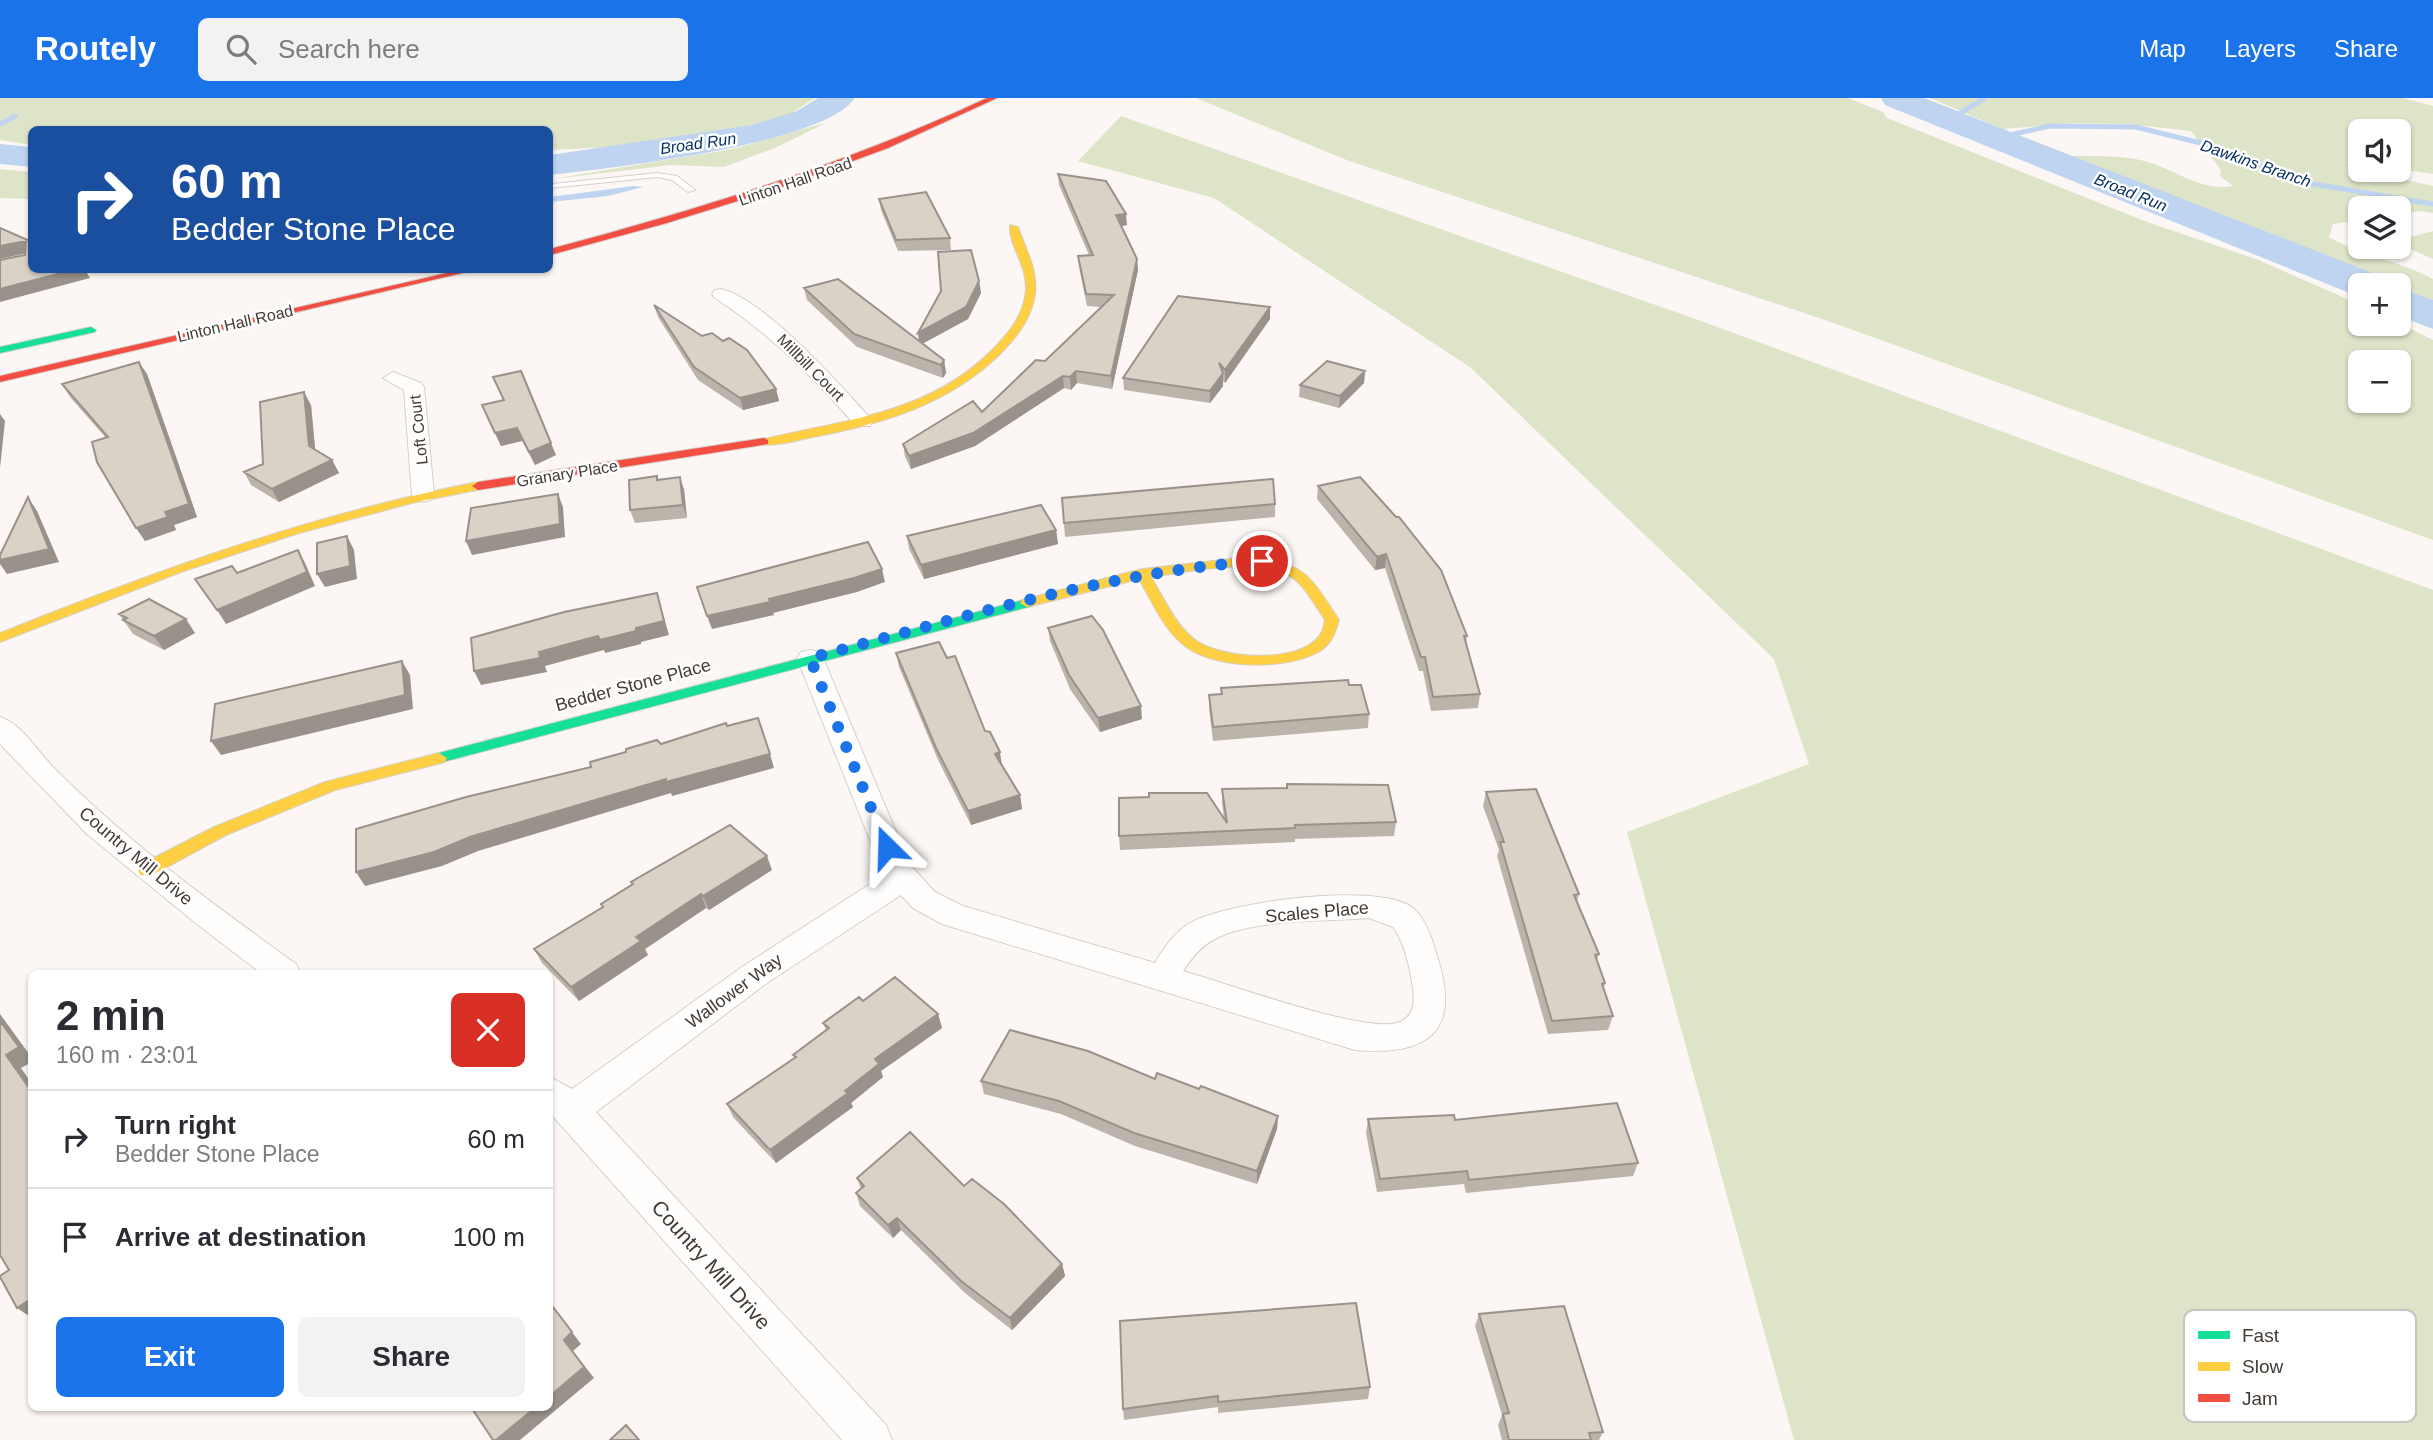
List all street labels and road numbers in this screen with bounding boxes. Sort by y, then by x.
street label: Linton Hall Road [736,154,854,209]
street label: Linton Hall Road [176,302,295,345]
street label: Millbill Court [774,331,848,405]
street label: Loft Court [406,394,431,466]
street label: Granary Place [515,457,619,490]
street label: Bedder Stone Place [553,655,713,715]
street label: Country Mill Drive [75,803,197,909]
street label: Scales Place [1264,898,1370,926]
street label: Wallower Way [682,949,786,1033]
street label: Country Mill Drive [647,1195,775,1334]

